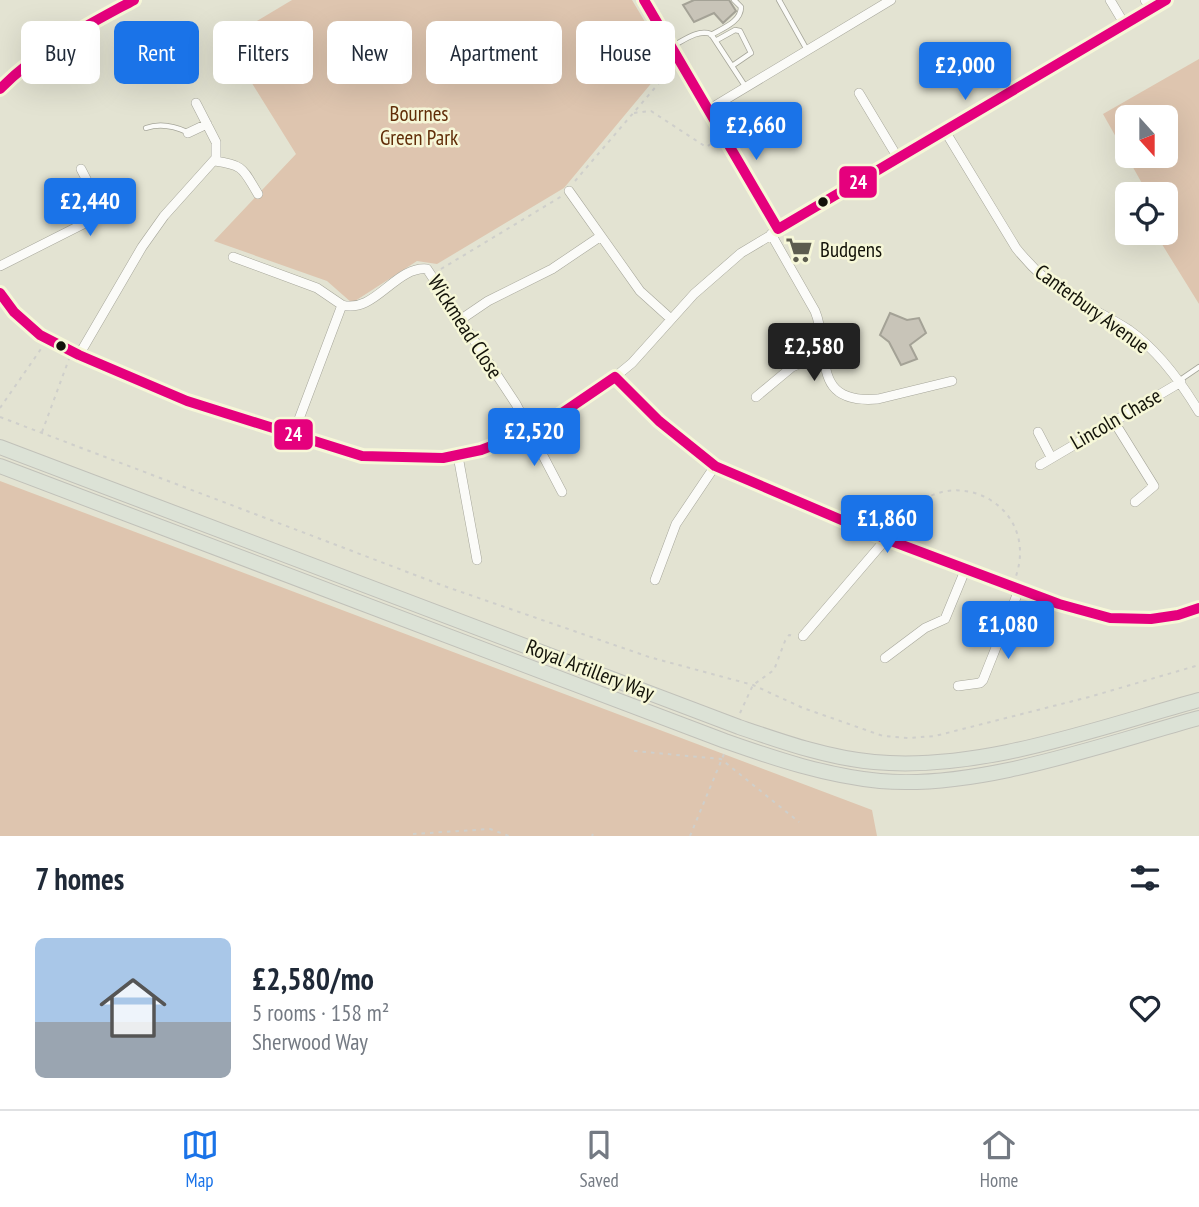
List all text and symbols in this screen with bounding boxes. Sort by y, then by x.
chip: Buy [21,21,100,84]
chip: Rent [114,21,199,84]
chip: Filters [213,21,313,84]
chip: New [327,21,412,84]
chip: Apartment [426,21,562,84]
chip: House [576,21,675,84]
pin: £2,000 [908,42,1022,102]
text: £2,000 [935,50,995,79]
park label: Bournes Green Park [380,100,458,151]
pin: £2,660 [699,102,813,162]
north arrow [1115,105,1178,168]
map controls [1115,105,1178,245]
text: £2,660 [726,110,786,139]
line badge: 24 [838,165,878,199]
text: 24 [849,170,867,194]
pin: £2,440 [33,178,147,238]
button: locate [1115,182,1178,245]
text: £2,440 [60,186,120,215]
unlabelled marker [816,195,830,209]
supermarket icon: Budgens [784,235,814,265]
place label: Budgens [820,236,882,263]
street label: Canterbury Avenue [1030,258,1155,359]
street label: Wickmead Close [422,270,509,384]
pin: £2,580 [757,324,871,383]
text: £2,580 [784,331,844,360]
unlabelled marker [54,339,68,353]
street label: Lincoln Chase [1066,382,1166,455]
pin: £2,520 [477,408,591,468]
text: £2,520 [504,416,564,445]
line badge: 24 [273,418,314,451]
text: 24 [284,422,302,446]
pin: £1,860 [830,496,944,555]
text: £1,860 [857,503,917,532]
pin: £1,080 [951,602,1065,661]
text: £1,080 [978,609,1038,638]
street label: Royal Artillery Way [522,633,658,706]
text: 7 homes [35,859,124,898]
icon: filters [1126,859,1164,897]
text: £2,580/mo [252,959,374,998]
icon: home [91,966,175,1050]
icon: heart [1126,989,1164,1027]
text: 5 rooms · 158 m² [252,998,389,1027]
text: Sherwood Way [252,1027,368,1056]
tab: Map [181,1126,219,1192]
tab: Saved [580,1126,619,1192]
tab: Home [980,1126,1018,1192]

